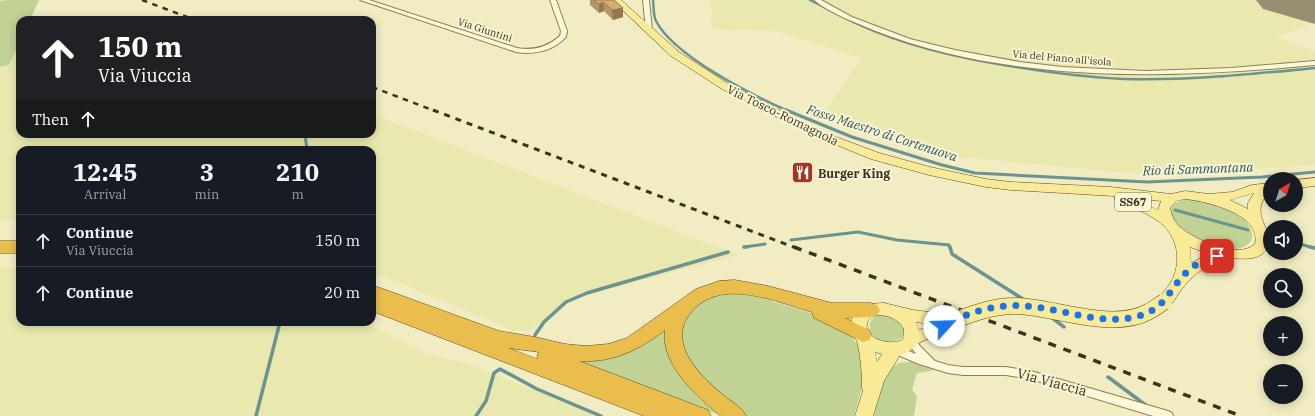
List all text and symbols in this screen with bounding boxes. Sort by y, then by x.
street label: Via Giuntini [456,15,514,45]
text: 150 m [98,28,182,65]
icon: ahead [32,32,84,84]
street label: Via del Piano all'isola [1012,47,1113,69]
text: Via Viuccia [98,64,192,87]
street label: Via Tosco-Romagnola [725,81,842,149]
water label: Fosso Maestro di Cortenuova [804,100,959,165]
icon: ahead [77,108,99,130]
text: Then [32,110,69,129]
text: 12:45 [73,156,138,188]
text: 3 [200,156,214,188]
text: 210 [276,156,319,188]
water label: Rio di Sammontana [1141,159,1254,179]
restaurant icon: Burger King [790,160,816,186]
place label: Burger King [818,166,890,181]
north arrow [1263,172,1303,212]
map controls [1263,172,1303,404]
text: Arrival [84,186,126,203]
text: min [194,186,219,203]
text: m [291,186,304,203]
road number: SS67 [1115,193,1151,211]
button: sound [1263,220,1303,260]
text: Continue [66,223,133,242]
icon: ahead [32,230,54,252]
text: 150 m [315,231,360,250]
pin [1200,239,1234,273]
text: Via Viuccia [66,242,134,259]
icon: arrive [1206,245,1228,267]
button: search [1263,268,1303,308]
icon: ahead [32,282,54,304]
text: Continue [66,283,133,302]
text: 20 m [324,283,360,302]
position arrow [923,305,965,347]
button: + [1263,316,1303,356]
street label: Via Viaccia [1015,364,1089,400]
button: − [1263,364,1303,404]

